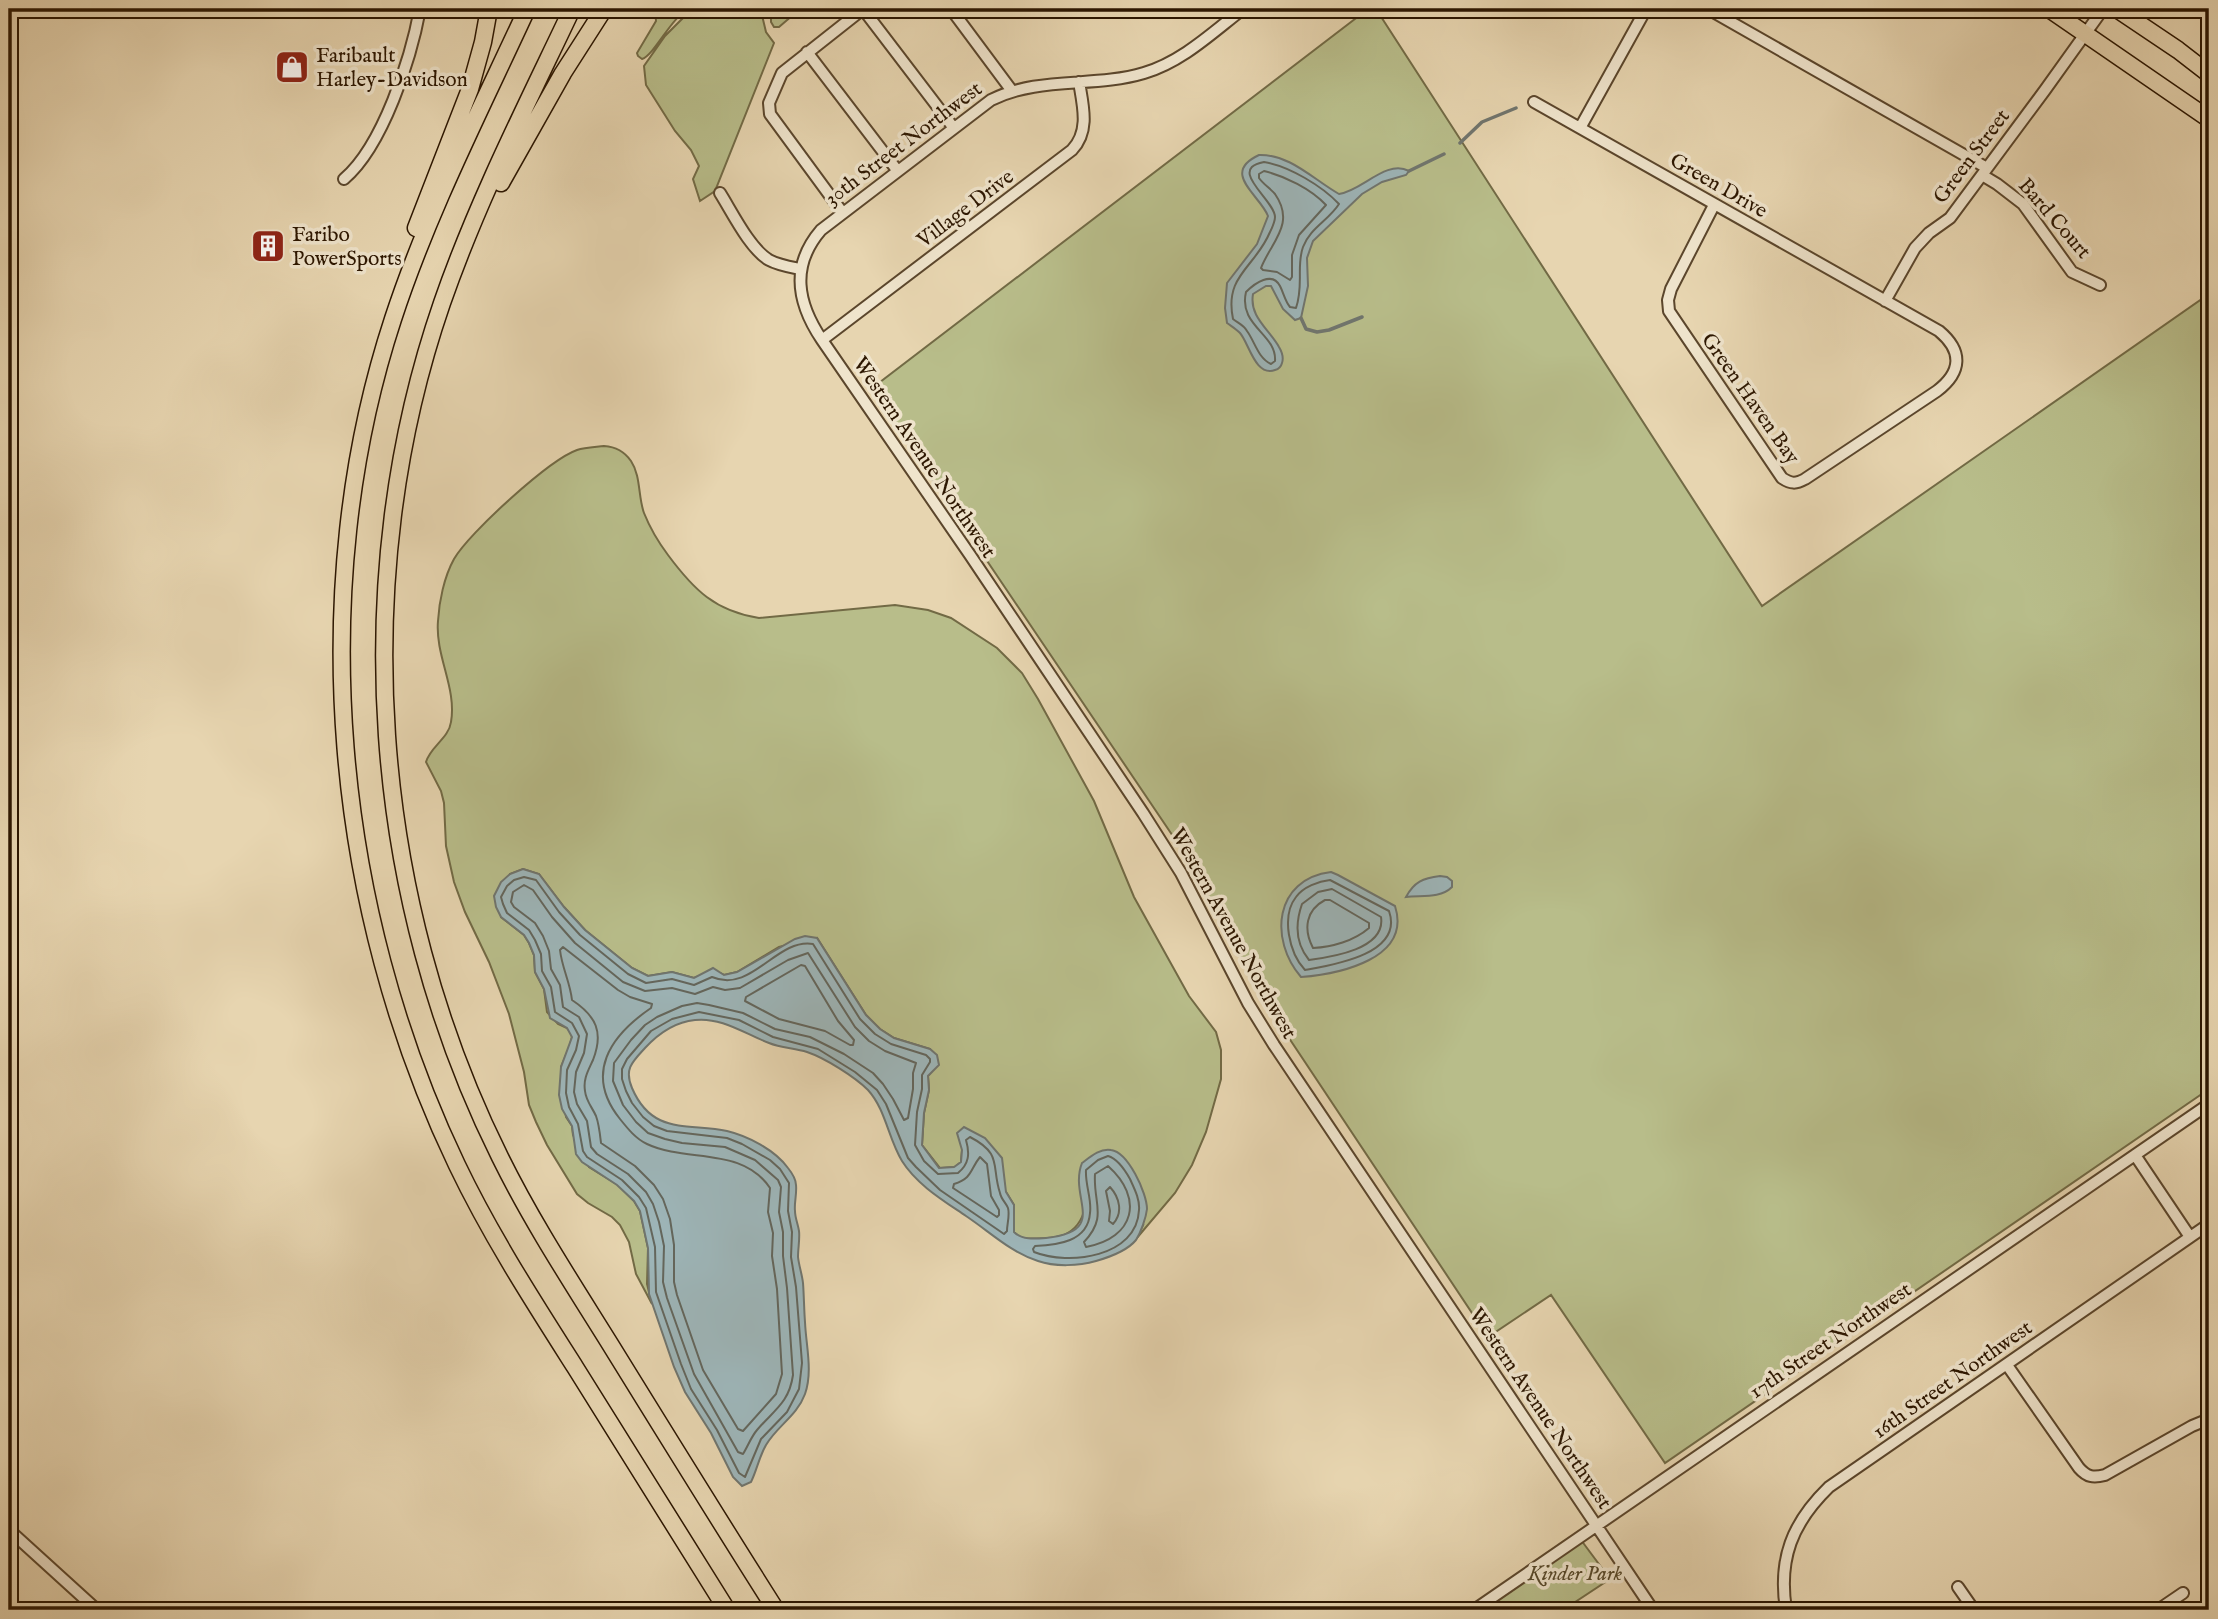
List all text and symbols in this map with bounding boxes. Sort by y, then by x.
place label: Faribault Harley-Davidson [316,43,468,94]
shop icon: Faribault Harley-Davidson [273,48,311,86]
street label: 30th Street Northwest [820,76,988,212]
street label: Green Street [1928,104,2017,210]
street label: Green Drive [1665,148,1772,225]
street label: Village Drive [911,164,1020,255]
street label: Bard Court [2011,173,2096,265]
place label: Faribo PowerSports [292,222,402,273]
building icon: Faribo PowerSports [249,227,287,265]
street label: Green Haven Bay [1695,328,1805,470]
street label: Western Avenue Northwest [846,352,1001,564]
street label: Western Avenue Northwest [1163,823,1302,1044]
street label: 17th Street Northwest [1745,1277,1917,1406]
street label: Western Avenue Northwest [1462,1303,1617,1515]
street label: 16th Street Northwest [1868,1315,2038,1445]
park label: Kinder Park [1527,1561,1623,1588]

